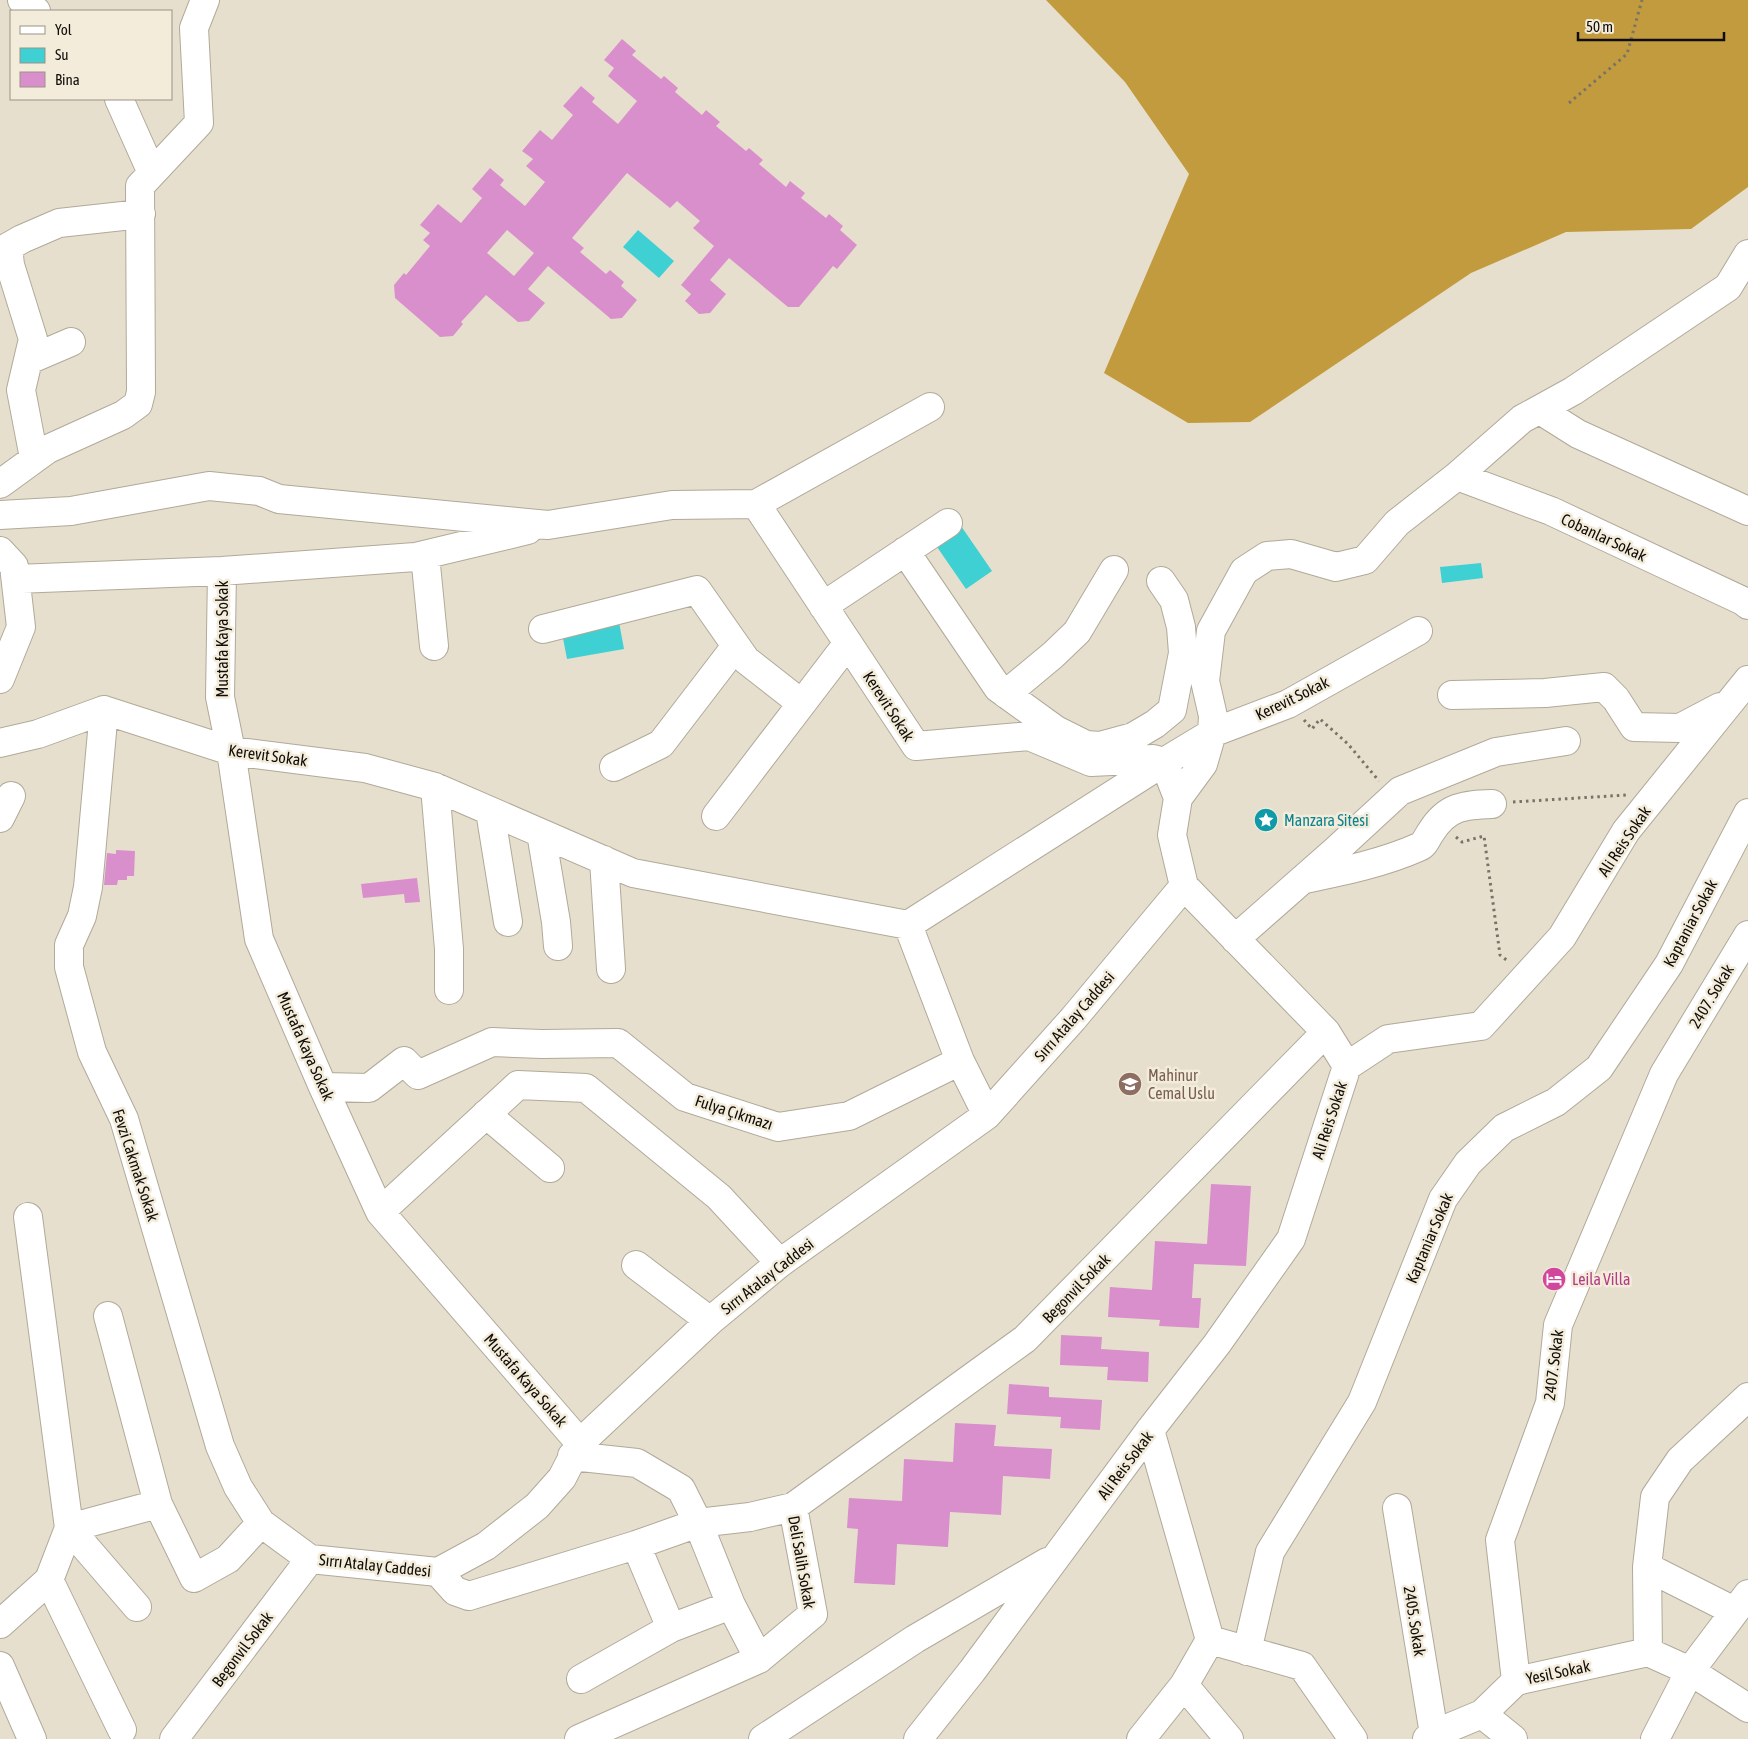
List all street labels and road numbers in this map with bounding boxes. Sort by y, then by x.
street label: Cobanlar Sokak [1559,509,1649,565]
street label: Mustafa Kaya Sokak [213,581,232,697]
street label: Kerevit Sokak [860,668,918,744]
street label: Kerevit Sokak [1252,672,1332,724]
street label: Kerevit Sokak [227,741,309,769]
street label: Ali Reis Sokak [1594,803,1654,879]
street label: Kaptaniar Sokak [1659,876,1721,970]
street label: 2407. Sokak [1685,961,1737,1031]
street label: Sırrı Atalay Caddesi [1030,968,1118,1065]
street label: Mustafa Kaya Sokak [273,989,338,1104]
street label: Ali Reis Sokak [1308,1079,1350,1161]
street label: Fulya Çıkmazı [693,1091,775,1134]
street label: Fevzi Cakmak Sokak [109,1107,163,1223]
street label: Kaptaniar Sokak [1402,1190,1457,1286]
street label: Sırrı Atalay Caddesi [717,1234,817,1319]
street label: Begonvil Sokak [1039,1250,1114,1327]
street label: 2407. Sokak [1540,1329,1566,1401]
street label: Mustafa Kaya Sokak [480,1330,571,1431]
street label: Ali Reis Sokak [1094,1427,1156,1503]
street label: Deli Salih Sokak [785,1514,819,1610]
street label: Sırrı Atalay Caddesi [318,1550,432,1581]
street label: 2405. Sokak [1401,1585,1429,1657]
street label: Begonvil Sokak [208,1608,277,1691]
street label: Yesil Sokak [1524,1656,1592,1688]

